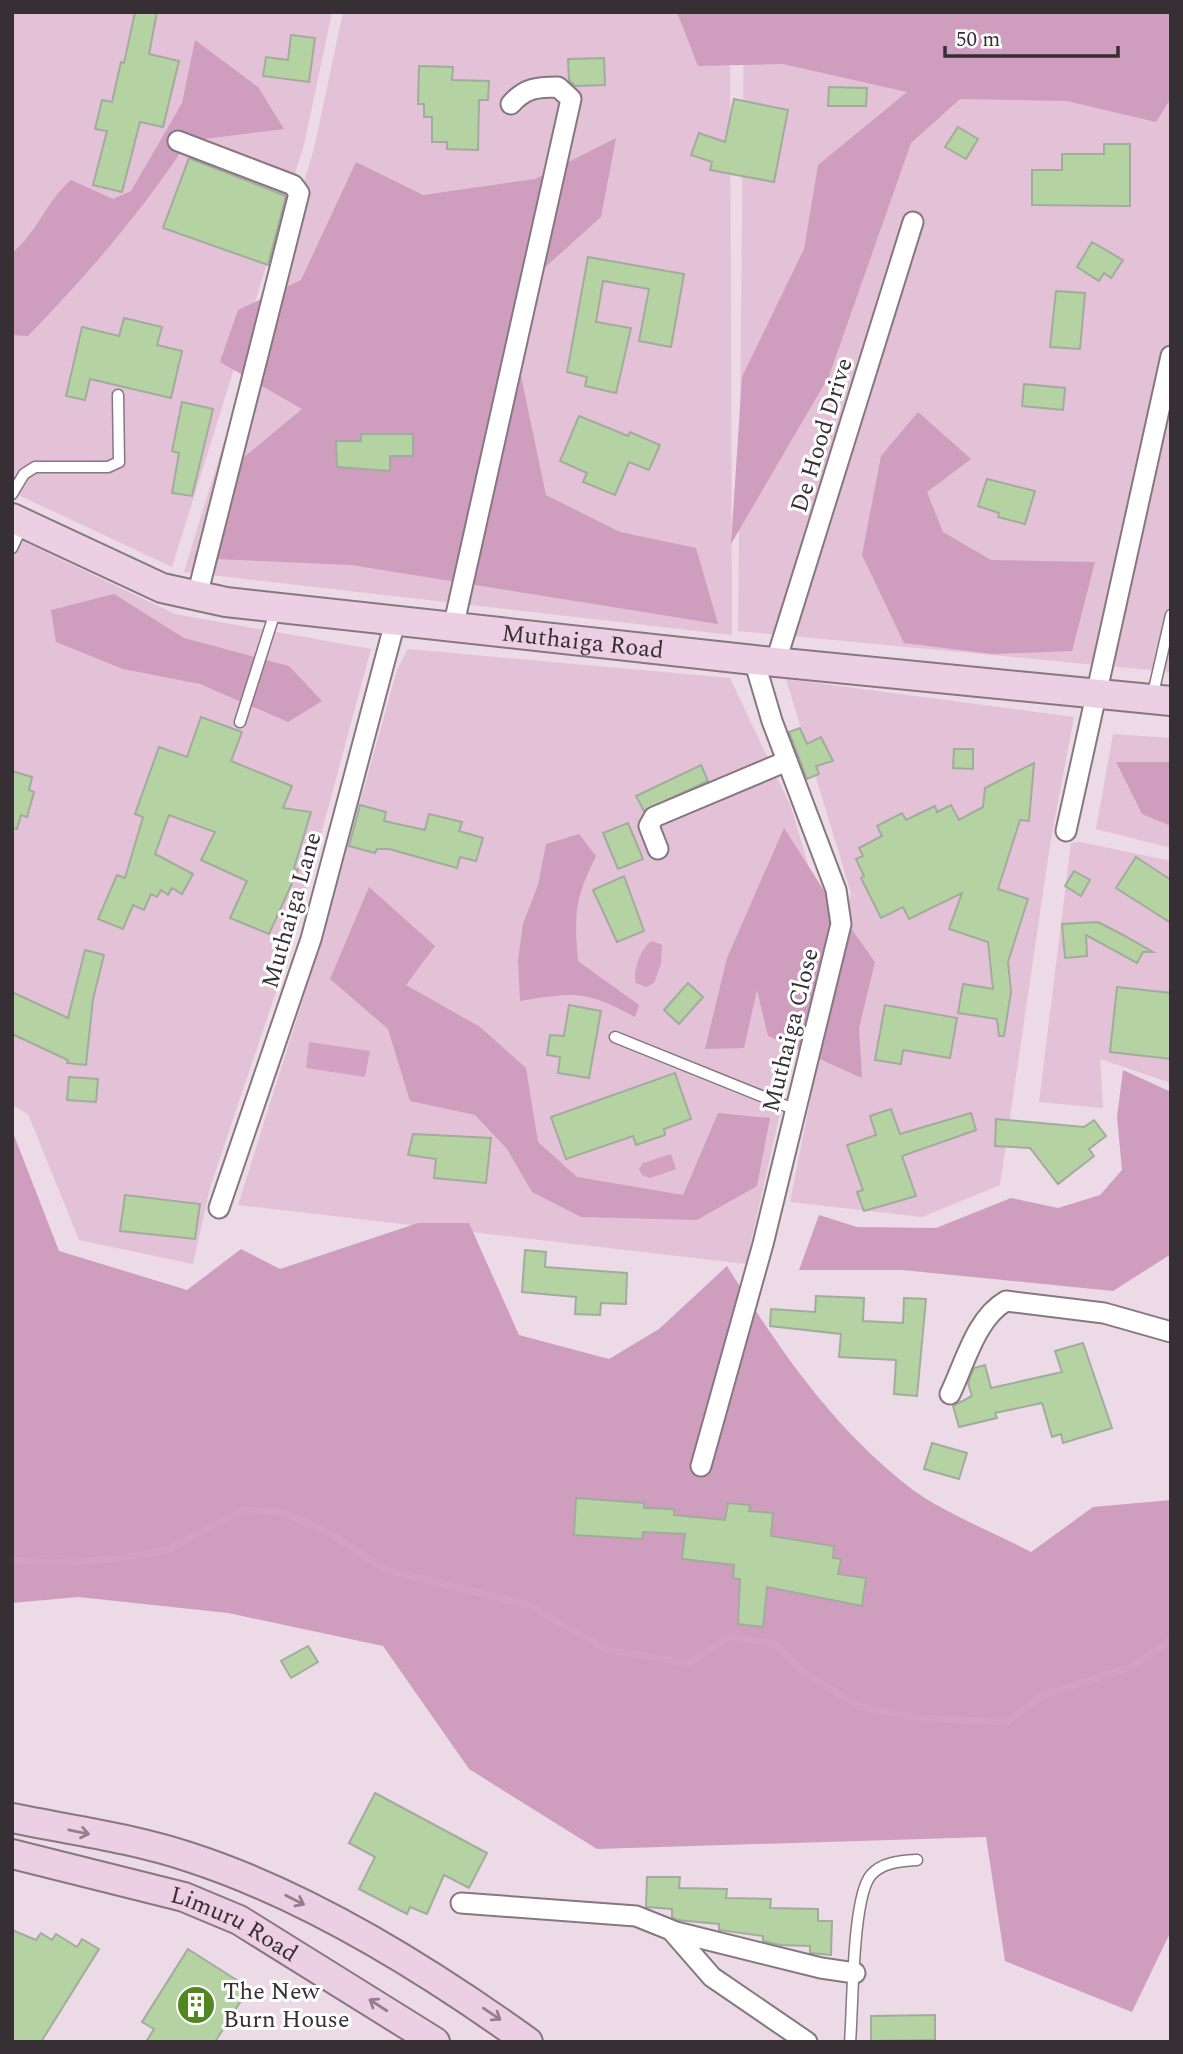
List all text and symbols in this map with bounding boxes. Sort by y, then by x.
scale bar [945,14,1118,58]
text: 50 m [956,24,1000,56]
street label: De Hood Drive [781,354,863,517]
street label: Muthaiga Road [500,615,666,669]
street label: Muthaiga Lane [252,828,331,993]
street label: Muthaiga Close [753,944,829,1116]
one-way arrow [67,1825,90,1839]
street label: Limuru Road [167,1877,305,1972]
one-way arrow [284,1894,305,1908]
place label: The New Burn House [223,1974,350,2038]
building icon: The New Burn House [175,1984,217,2026]
one-way arrow [369,1998,388,2012]
one-way arrow [482,2007,501,2021]

